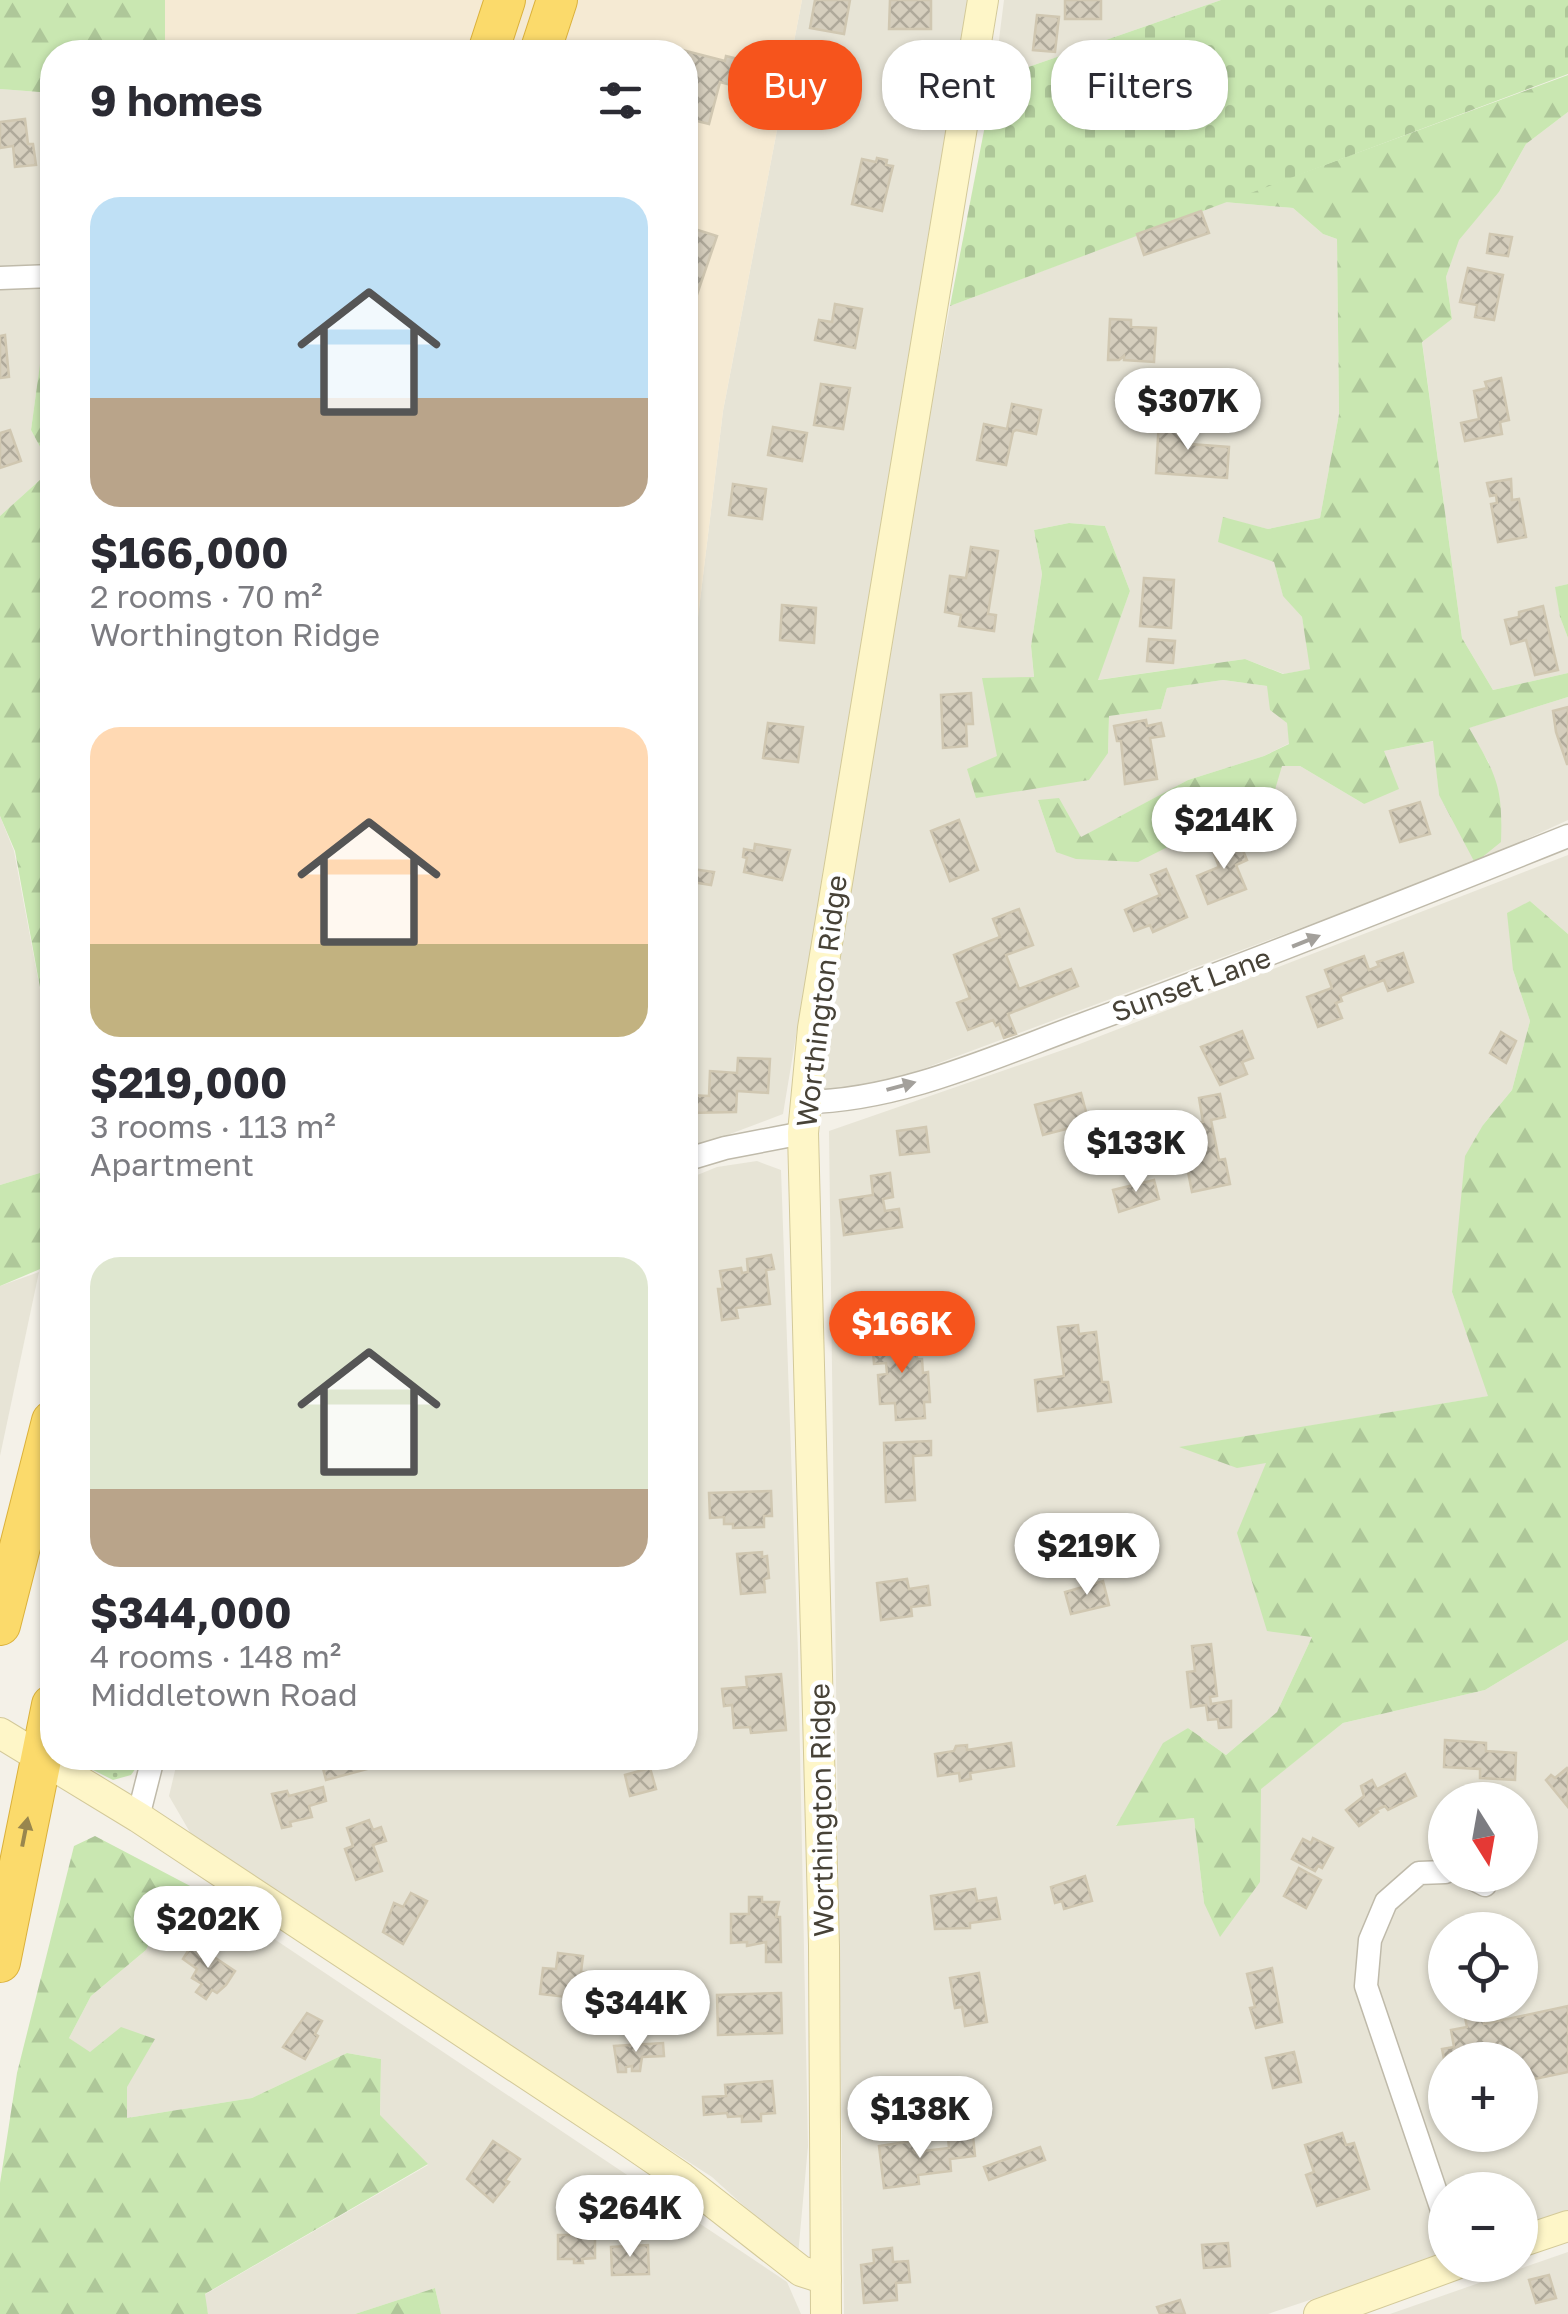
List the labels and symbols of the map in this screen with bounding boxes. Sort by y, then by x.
pin: $307K [1118,368,1258,453]
pin: $214K [1154,787,1294,872]
street label: Worthington Ridge [789,873,853,1129]
one-way arrow [1291,932,1321,948]
street label: Sunset Lane [1107,940,1275,1028]
one-way arrow [886,1078,917,1094]
pin: $133K [1066,1110,1206,1195]
pin: $166K [832,1291,972,1376]
pin: $219K [1017,1513,1157,1598]
street label: Worthington Ridge [802,1683,840,1937]
north arrow [1428,1782,1538,1892]
one-way arrow [18,1816,34,1847]
pin: $202K [138,1886,278,1971]
pin: $344K [566,1970,706,2055]
pin: $138K [850,2076,990,2161]
pin: $264K [560,2175,700,2260]

